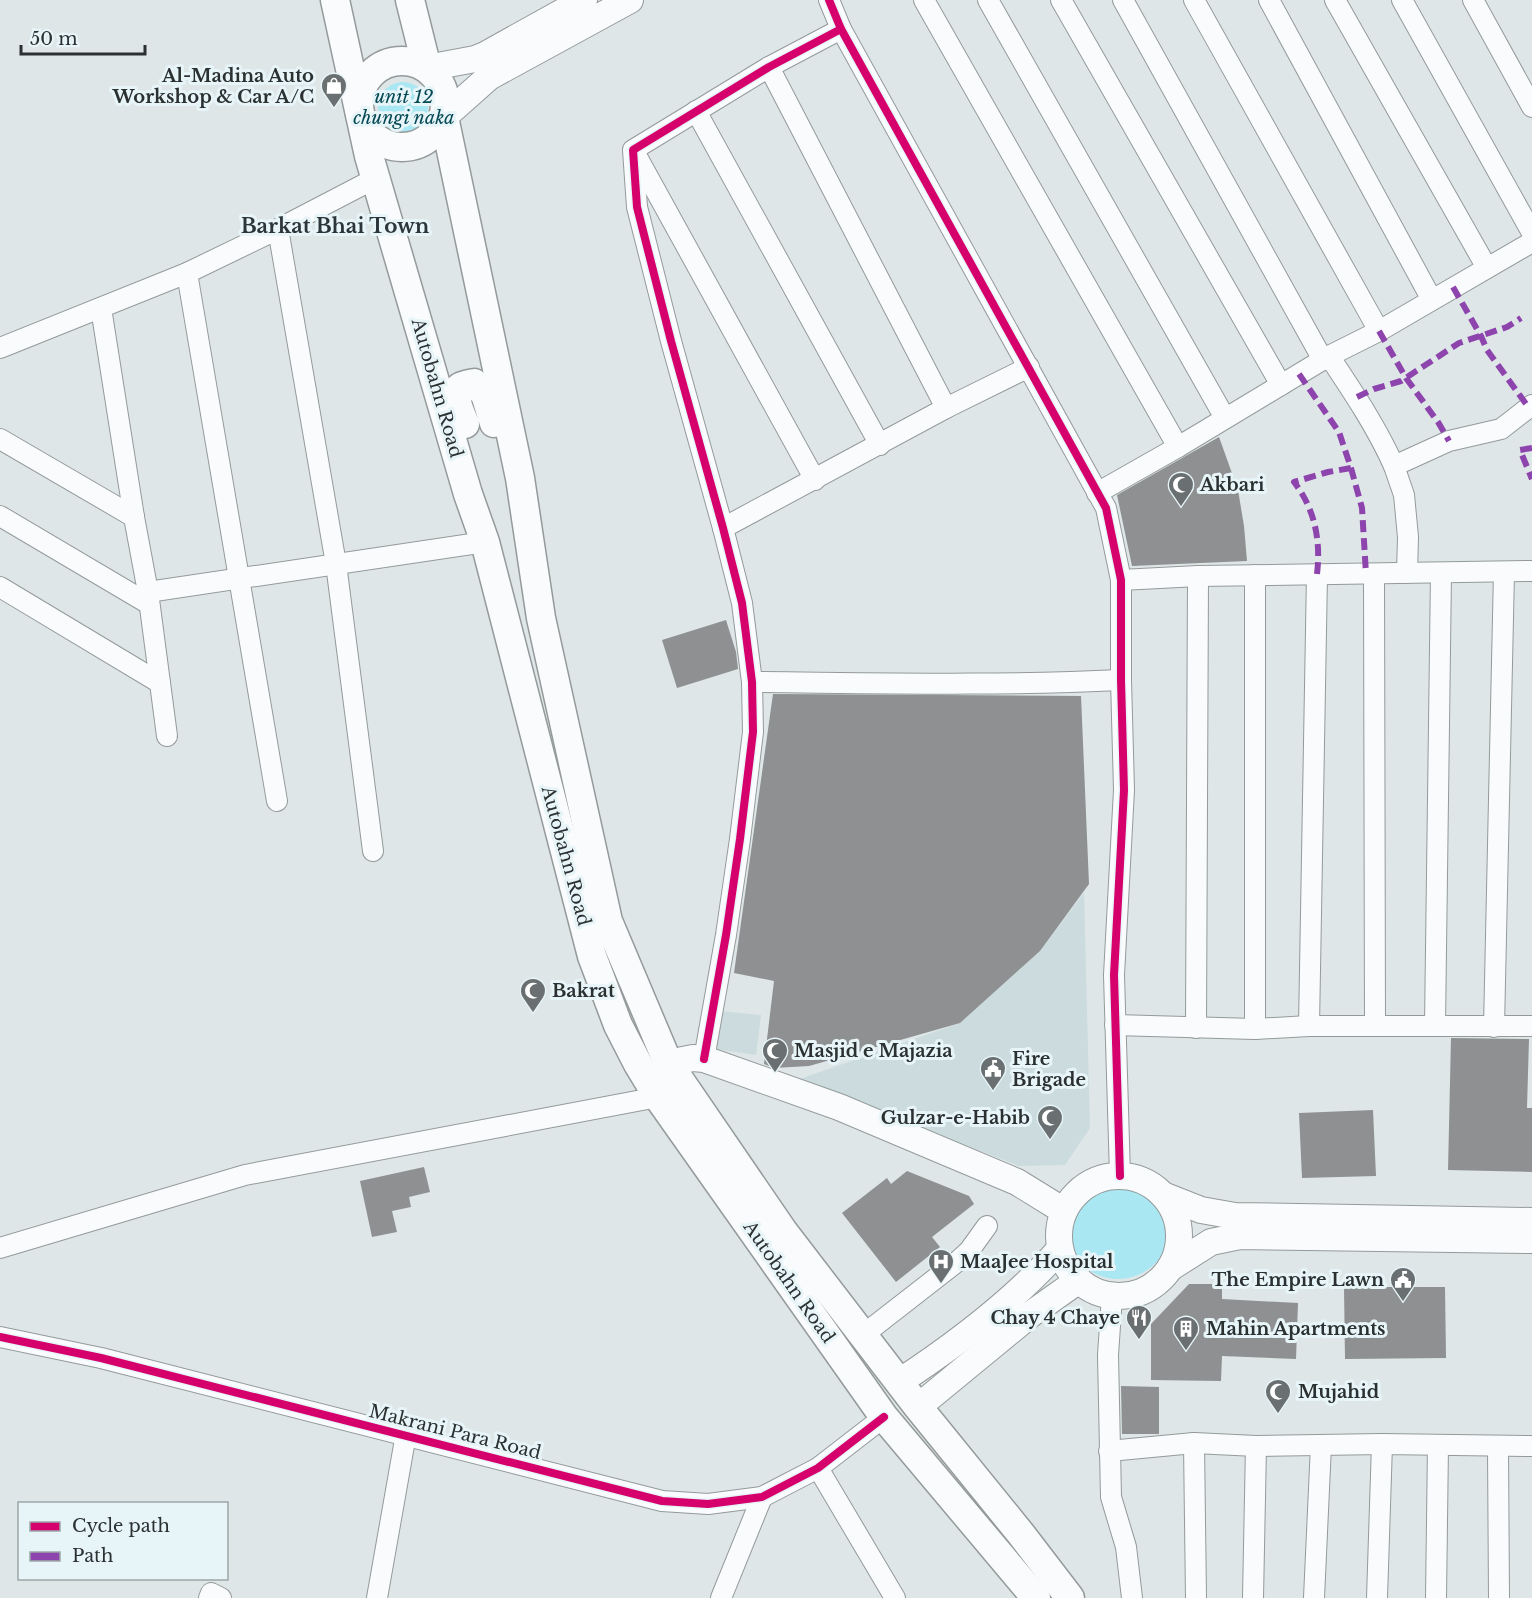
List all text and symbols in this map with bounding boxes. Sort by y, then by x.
scale bar [21,18,146,56]
text: 50 m [30,28,78,50]
place label: Al-Madina Auto Workshop & Car A/C [112,65,314,108]
shop icon: Al-Madina Auto Workshop & Car A/C [319,71,349,109]
park label: unit 12 chungi naka [353,86,455,129]
district label: Barkat Bhai Town [241,214,430,238]
street label: Autobahn Road [406,315,467,460]
mosque icon: Akbari [1166,470,1196,508]
place label: Akbari [1199,474,1265,496]
street label: Autobahn Road [536,783,595,928]
mosque icon: Bakrat [518,976,548,1014]
place label: Bakrat [552,980,615,1002]
mosque icon: Masjid e Majazia [760,1036,790,1074]
place label: Masjid e Majazia [794,1040,953,1062]
place label: Fire Brigade [1012,1048,1086,1091]
public building icon: Fire Brigade [978,1054,1008,1092]
mosque icon: Gulzar-e-Habib [1035,1103,1065,1141]
place label: Gulzar-e-Habib [881,1107,1030,1129]
street label: Autobahn Road [738,1216,839,1347]
hospital icon: MaaJee Hospital [926,1247,956,1285]
place label: MaaJee Hospital [960,1251,1114,1273]
public building icon: The Empire Lawn [1388,1265,1418,1303]
place label: The Empire Lawn [1211,1269,1384,1291]
restaurant icon: Chay 4 Chaye [1124,1303,1154,1341]
place label: Chay 4 Chaye [990,1307,1120,1329]
building icon: Mahin Apartments [1171,1314,1201,1352]
place label: Mahin Apartments [1206,1318,1386,1340]
mosque icon: Mujahid [1263,1377,1293,1415]
place label: Mujahid [1298,1381,1380,1403]
street label: Makrani Para Road [367,1400,543,1464]
legend [18,1502,228,1580]
text: Cycle path [72,1515,170,1537]
text: Path [72,1545,113,1567]

